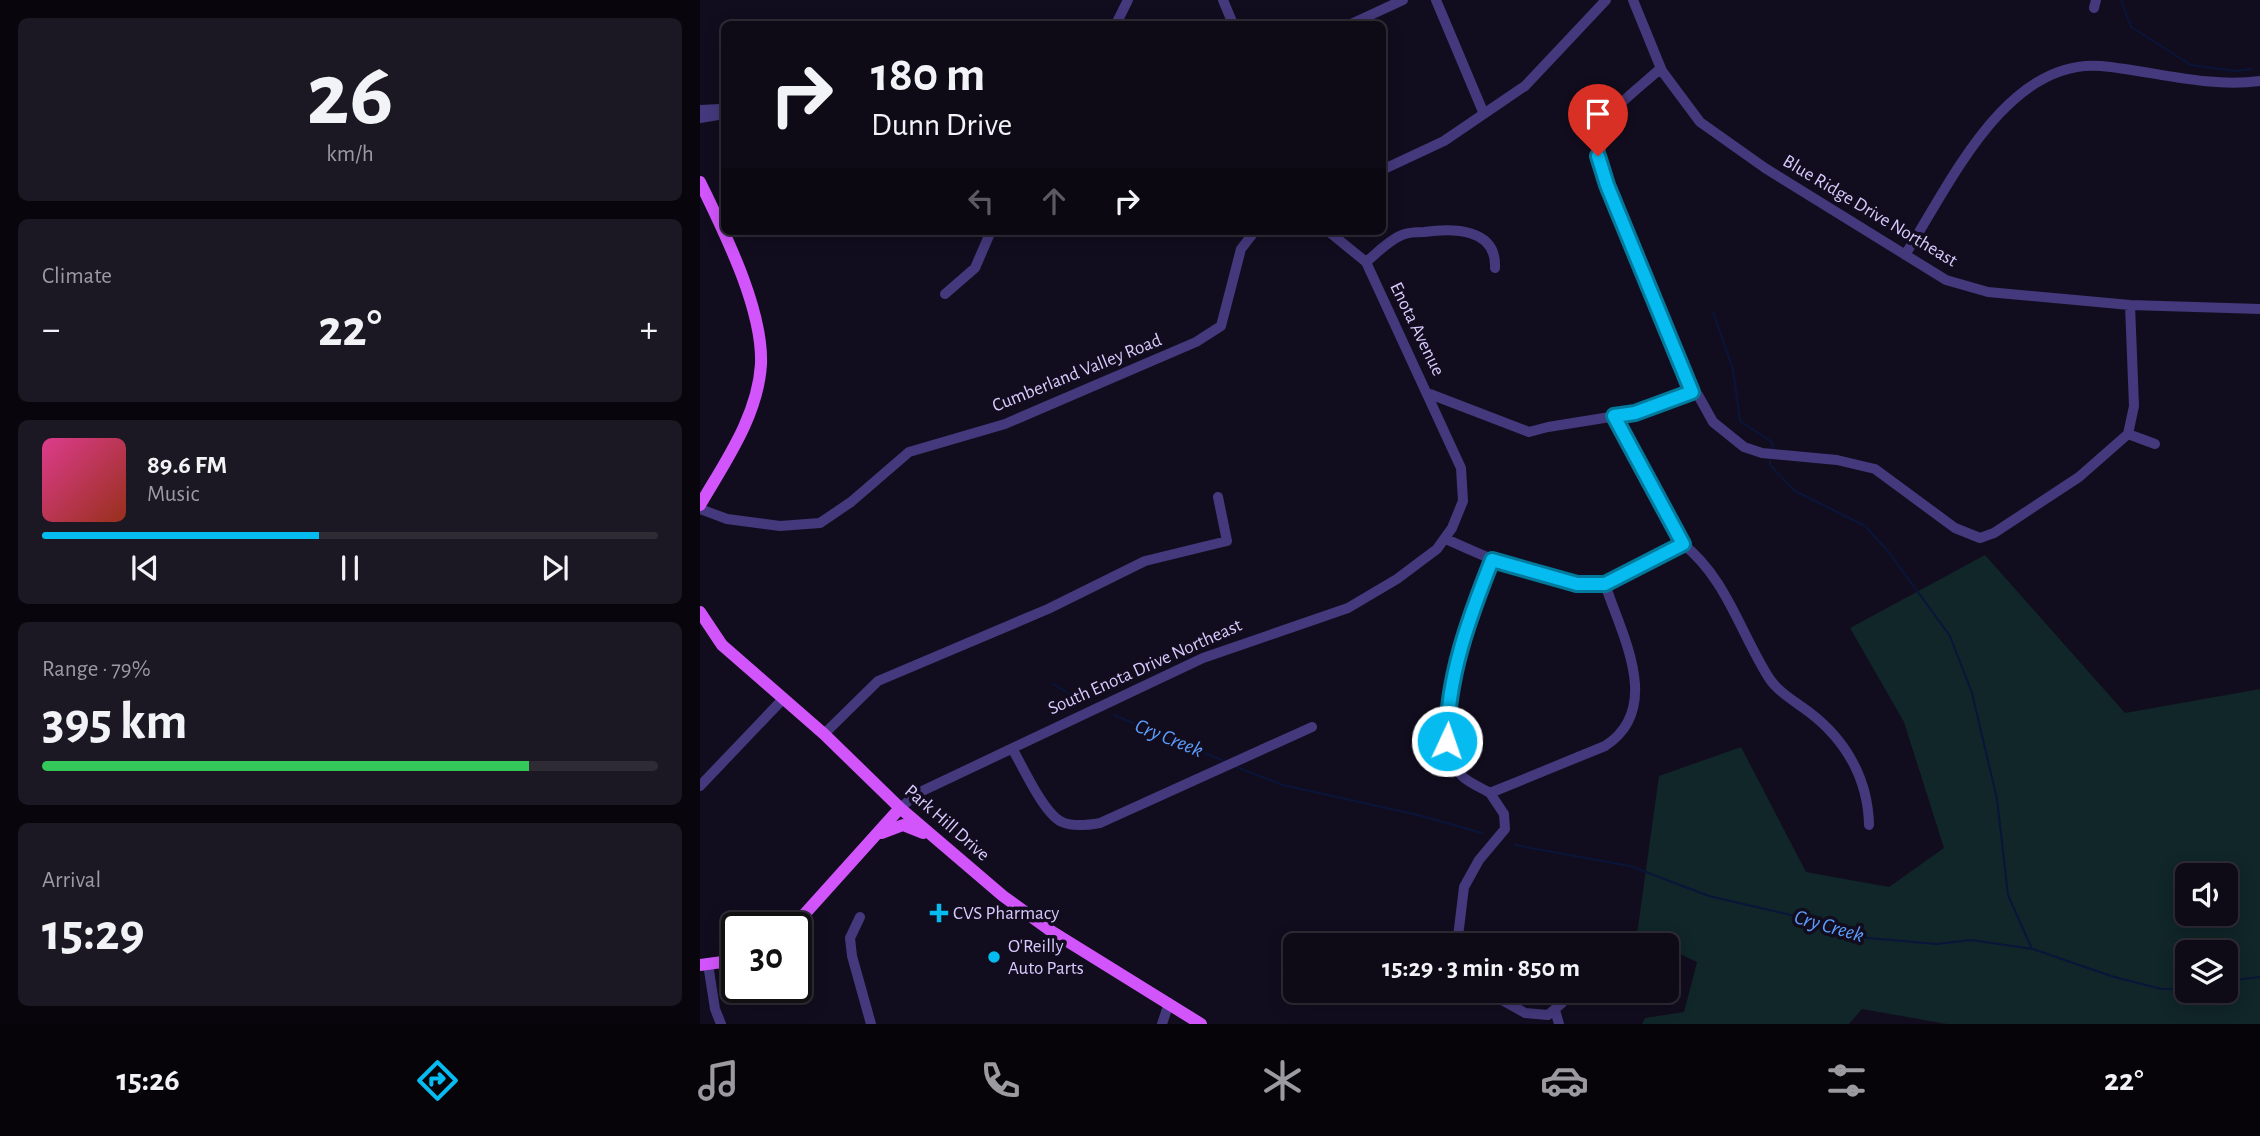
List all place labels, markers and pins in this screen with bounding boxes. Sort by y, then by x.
pin [1568,84,1628,156]
place label: CVS Pharmacy [953,904,1059,923]
marker: CVS Pharmacy [931,905,947,921]
place label: O'Reilly Auto Parts [1008,937,1084,978]
marker: O'Reilly Auto Parts [986,949,1002,965]

